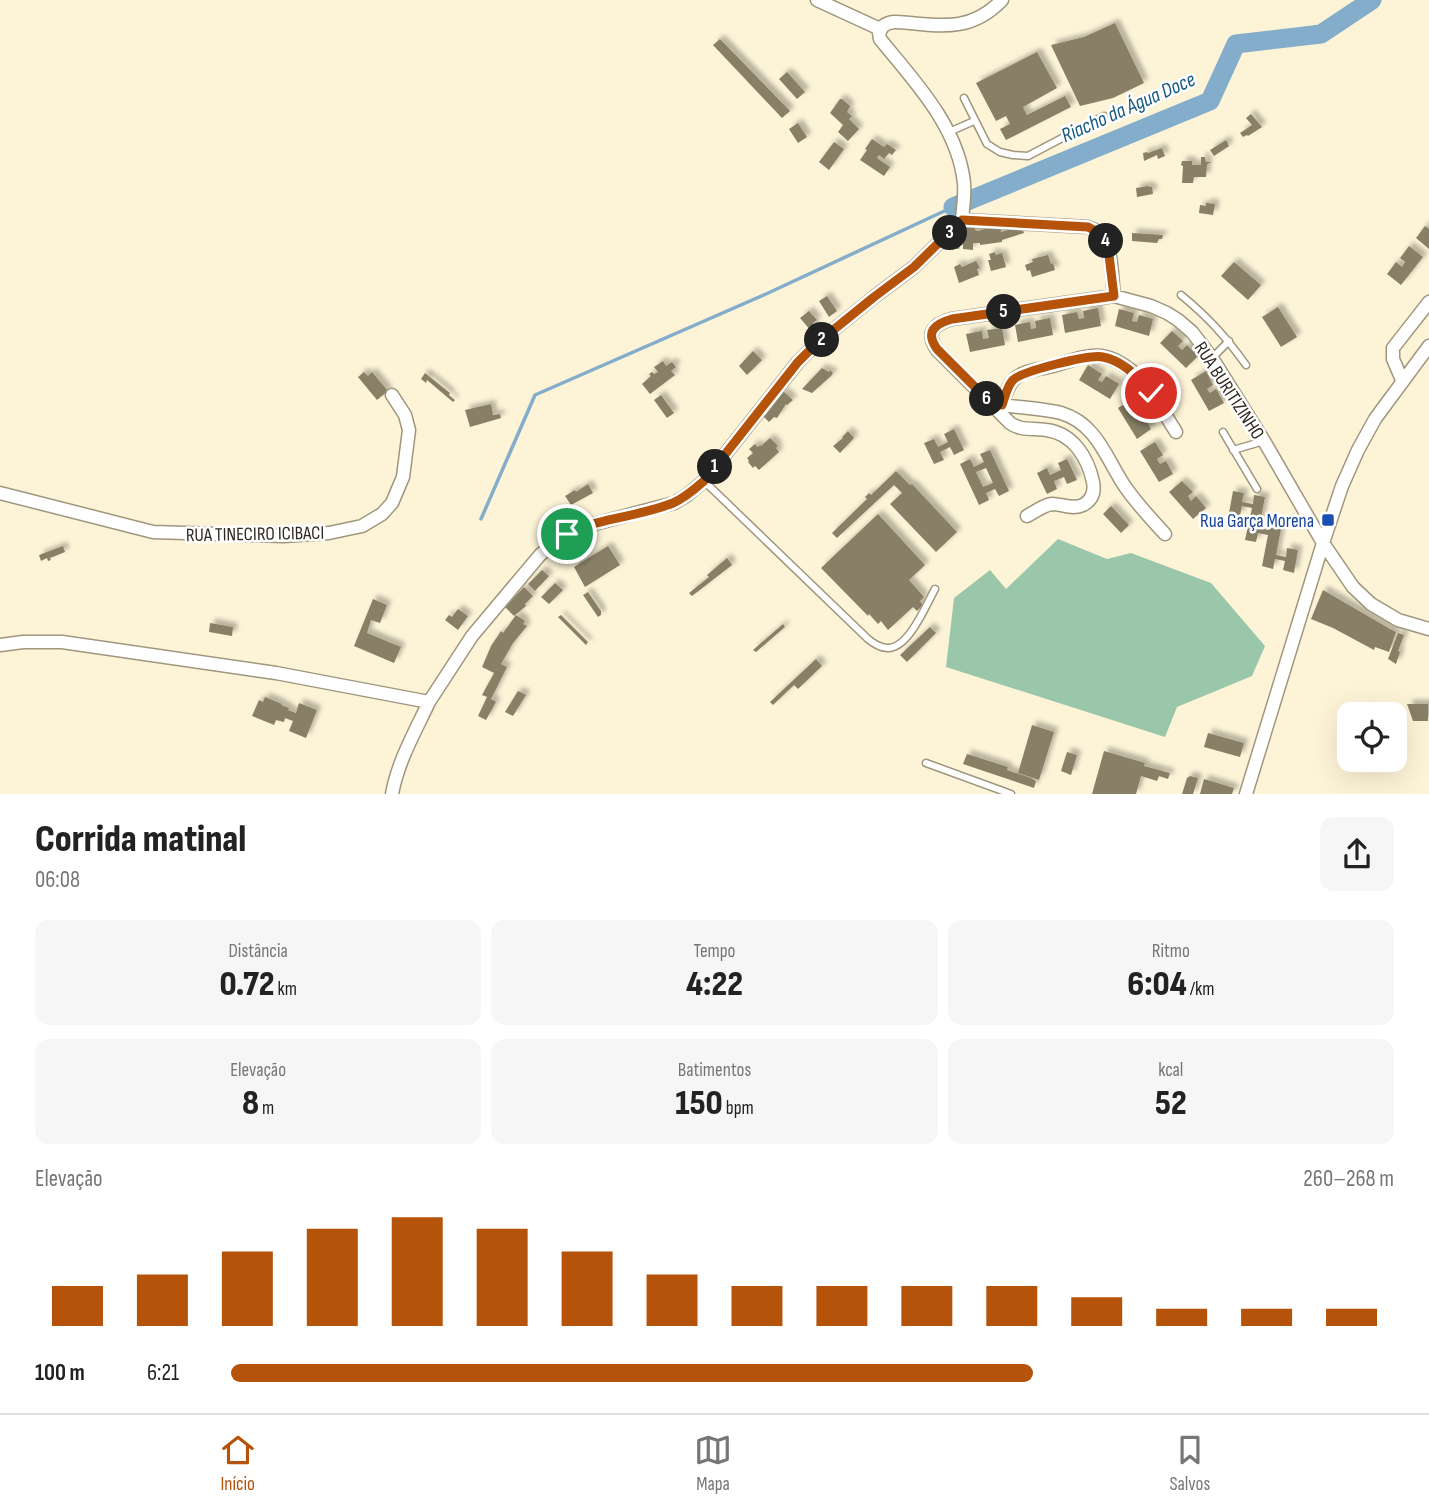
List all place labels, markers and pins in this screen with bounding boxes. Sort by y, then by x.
pin: 3 [932,216,968,250]
pin: 4 [1088,224,1124,258]
pin: 5 [986,294,1021,330]
pin: 2 [804,322,840,358]
pin [1121,363,1181,423]
pin: 6 [970,382,1004,416]
pin: 1 [698,449,732,484]
pin [537,504,597,564]
place label: Rua Garça Morena [1200,510,1314,533]
marker: Rua Garça Morena [1320,512,1336,528]

